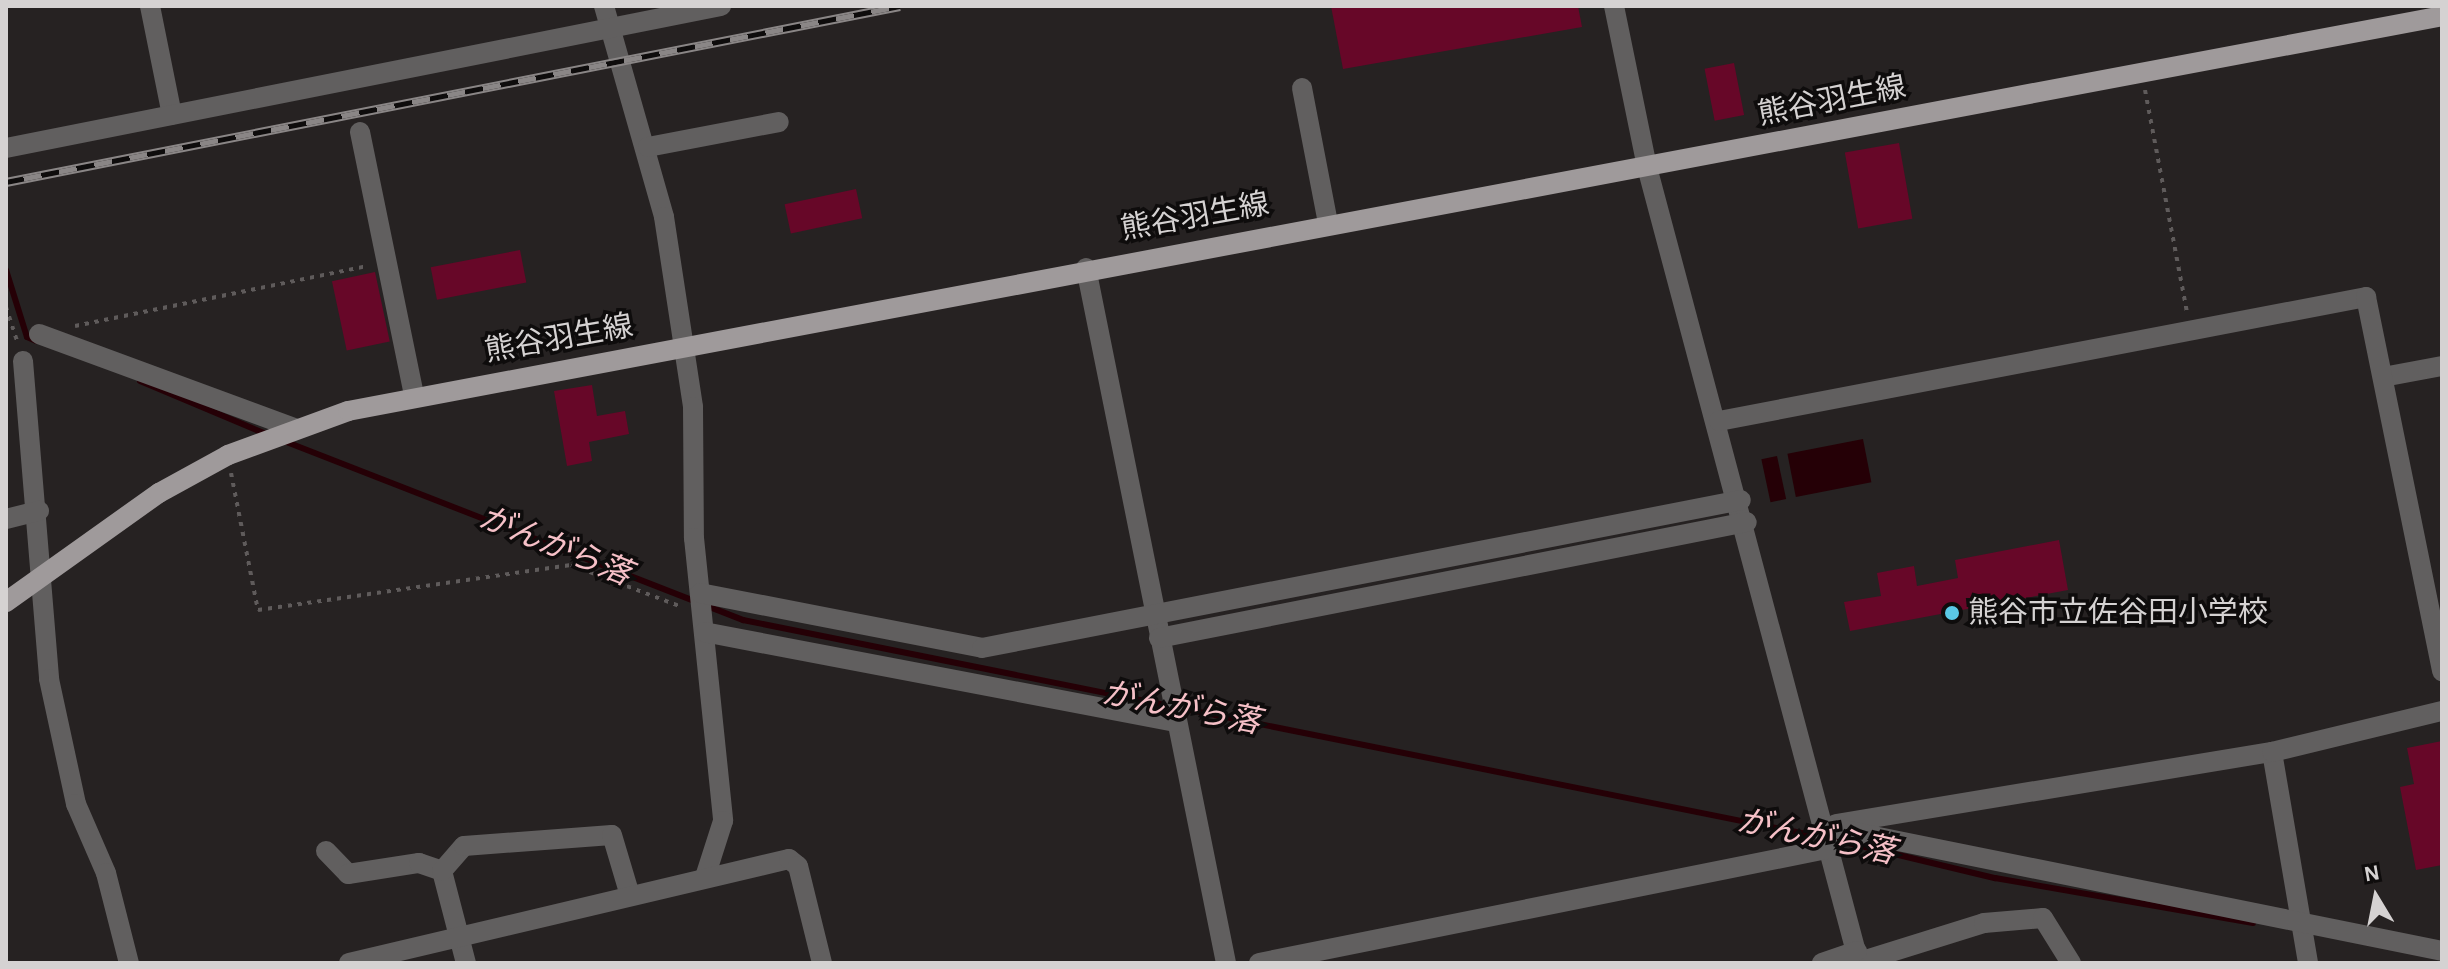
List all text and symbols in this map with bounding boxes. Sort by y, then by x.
street label: 熊谷羽生線 [1755,69,1909,133]
street label: 熊谷羽生線 [1118,186,1272,248]
street label: 熊谷羽生線 [482,308,636,370]
water label: がんがら落 [474,498,636,594]
place label: 熊谷市立佐谷田小学校 [1968,595,2268,631]
marker: 熊谷市立佐谷田小学校 [1943,604,1961,622]
water label: がんがら落 [1099,674,1263,742]
water label: がんがら落 [1734,802,1898,872]
north arrow [2336,857,2416,937]
text: N [2362,861,2381,886]

